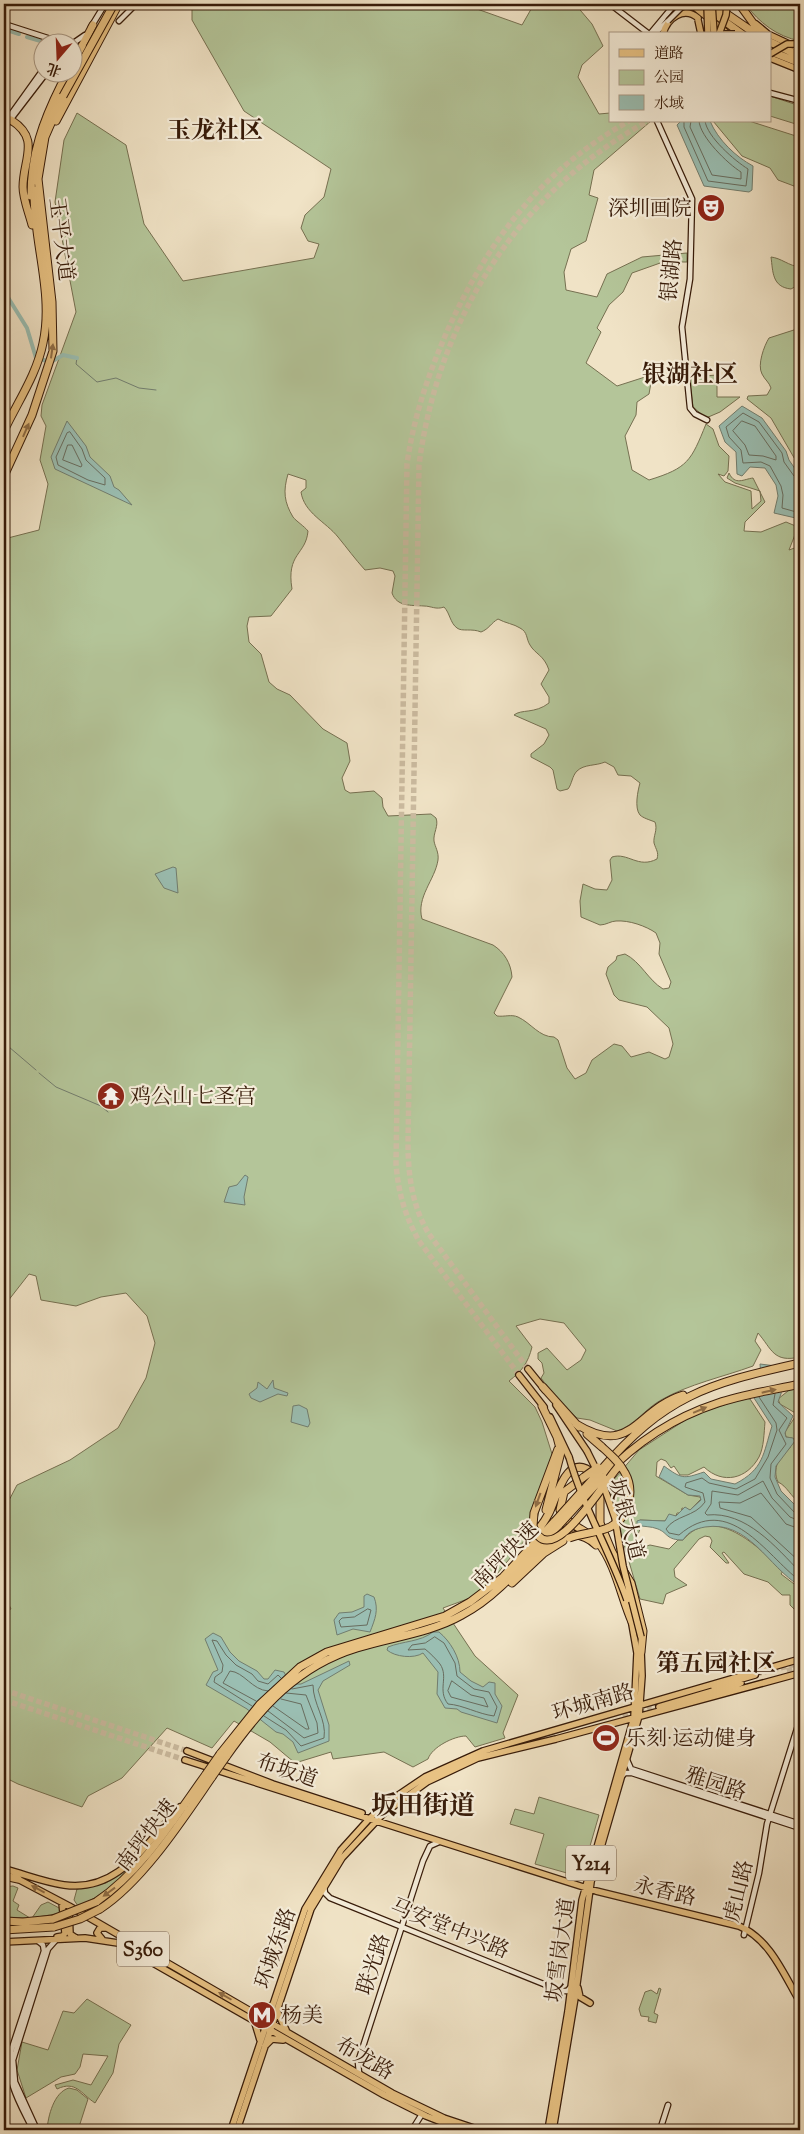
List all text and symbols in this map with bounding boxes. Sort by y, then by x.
north arrow [32,32,82,82]
legend [609,32,772,122]
text: 道路 [654,44,684,65]
text: 北 [45,57,64,80]
text: 公园 [654,68,684,89]
text: 水域 [654,94,684,115]
district label: 玉龙社区 [167,115,263,149]
theatre icon: 深圳画院 [696,193,726,223]
place label: 深圳画院 [608,195,692,225]
street label: 玉平大道 [40,196,80,283]
street label: 银湖路 [655,237,691,303]
one-way arrow [49,343,57,359]
district label: 银湖社区 [642,359,738,393]
one-way arrow [22,423,30,437]
temple icon: 鸡公山七圣宫 [96,1081,126,1111]
place label: 鸡公山七圣宫 [130,1083,256,1113]
one-way arrow [761,1387,776,1395]
one-way arrow [693,1405,707,1413]
street label: 坂银大道 [600,1475,650,1564]
one-way arrow [534,1492,541,1507]
street label: 南坪快速 [466,1516,547,1597]
district label: 第五园社区 [656,1648,776,1682]
street label: 环城南路 [549,1678,638,1730]
sports icon: 乐刻·运动健身 [591,1723,621,1753]
place label: 乐刻·运动健身 [625,1725,756,1755]
street label: 布坂道 [252,1747,321,1796]
street label: 雅园路 [681,1761,750,1809]
district label: 坂田街道 [371,1789,475,1826]
street label: 南坪快速 [110,1794,185,1879]
road number: Y214 [566,1846,616,1880]
street label: 虎山路 [718,1857,762,1926]
street label: 永香路 [630,1871,699,1915]
one-way arrow [31,1885,46,1893]
one-way arrow [103,1887,116,1898]
street label: 马安堂中兴路 [385,1892,513,1967]
street label: 坂雪岗大道 [540,1896,584,2004]
street label: 环城东路 [249,1904,305,1993]
street label: 联光路 [351,1930,399,1999]
road number: S360 [117,1932,169,1966]
one-way arrow [219,1991,232,2000]
metro station icon: 杨美 [247,2000,277,2030]
place label: 杨美 [281,2002,323,2032]
street label: 布龙路 [329,2031,399,2088]

